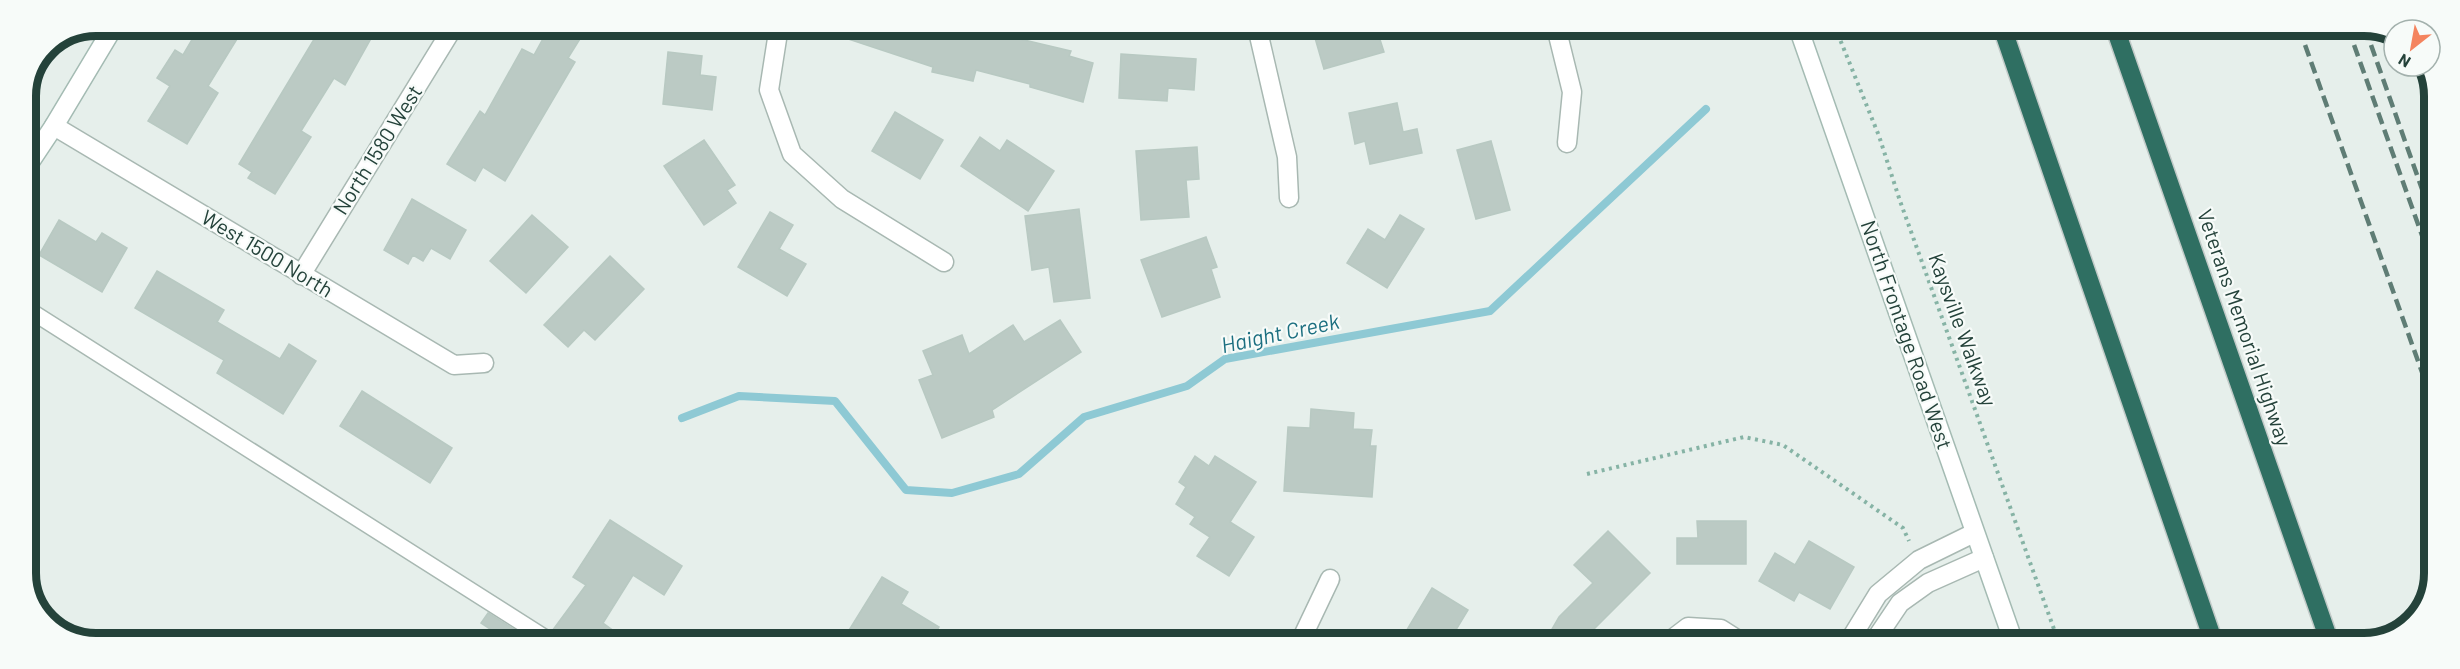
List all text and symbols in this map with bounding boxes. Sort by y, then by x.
north arrow [2382,18,2442,78]
text: N [2395,50,2413,72]
street label: North 1580 West [327,80,427,219]
street label: West 1500 North [197,204,338,302]
street label: Veterans Memorial Highway [2193,206,2298,450]
street label: North Frontage Road West [1856,217,1958,452]
street label: Kaysville Walkway [1924,250,2003,410]
water label: Haight Creek [1218,307,1342,357]

